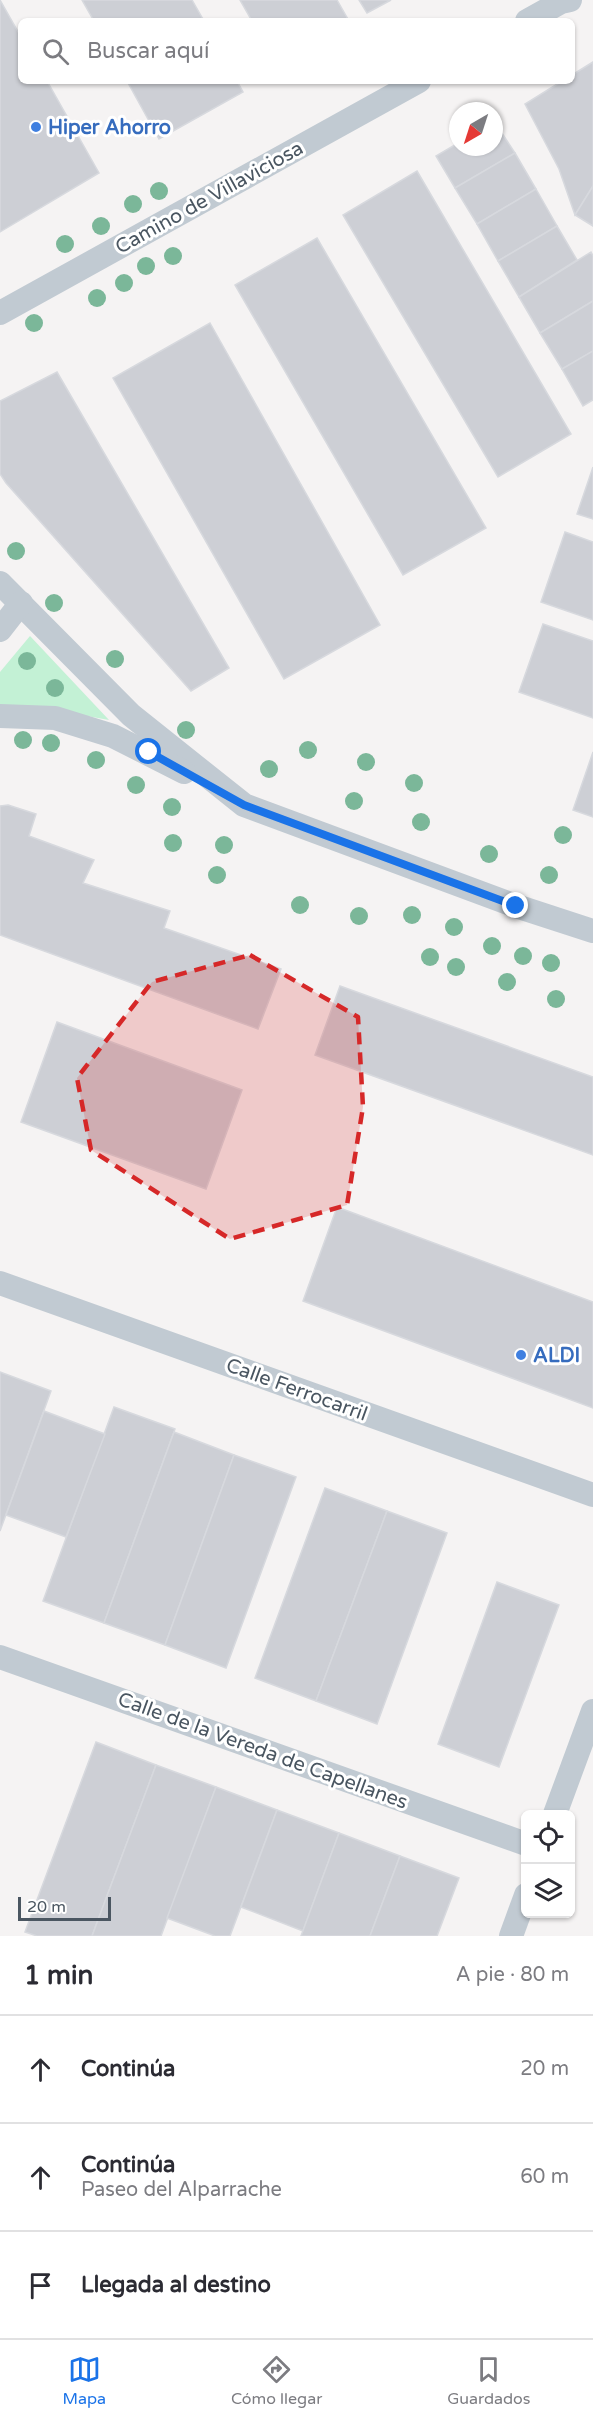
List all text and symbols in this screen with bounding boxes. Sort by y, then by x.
search box [18,18,575,84]
icon: search [39,35,72,68]
text: Buscar aquí [87,38,209,64]
north arrow [449,102,503,156]
place label: Hiper Ahorro [48,116,171,140]
marker: Hiper Ahorro [29,120,43,134]
street label: Camino de Villaviciosa [111,136,308,260]
route start [135,738,161,764]
route end [502,892,528,918]
place label: ALDI [533,1344,580,1368]
marker: ALDI [514,1348,528,1362]
street label: Calle Ferrocarril [223,1353,371,1427]
street label: Calle de la Vereda de Capellanes [115,1687,411,1815]
map controls [521,1810,575,1918]
button: locate [521,1810,575,1864]
button: layers [521,1864,575,1918]
scale bar [18,1894,111,1922]
text: 20 m [27,1897,66,1917]
text: 1 min [24,1960,93,1991]
text: A pie · 80 m [456,1963,569,1987]
icon: ahead [24,2053,57,2086]
text: Continúa [81,2056,175,2082]
text: 20 m [520,2057,569,2081]
text: Continúa [81,2152,175,2178]
icon: ahead [24,2161,57,2194]
text: 60 m [520,2165,569,2189]
text: Paseo del Alparrache [81,2178,282,2202]
icon: arrive [24,2269,57,2302]
text: Llegada al destino [81,2272,271,2298]
tab: Mapa [62,2353,106,2409]
tab: Cómo llegar [231,2353,322,2409]
tab: Guardados [447,2353,531,2409]

